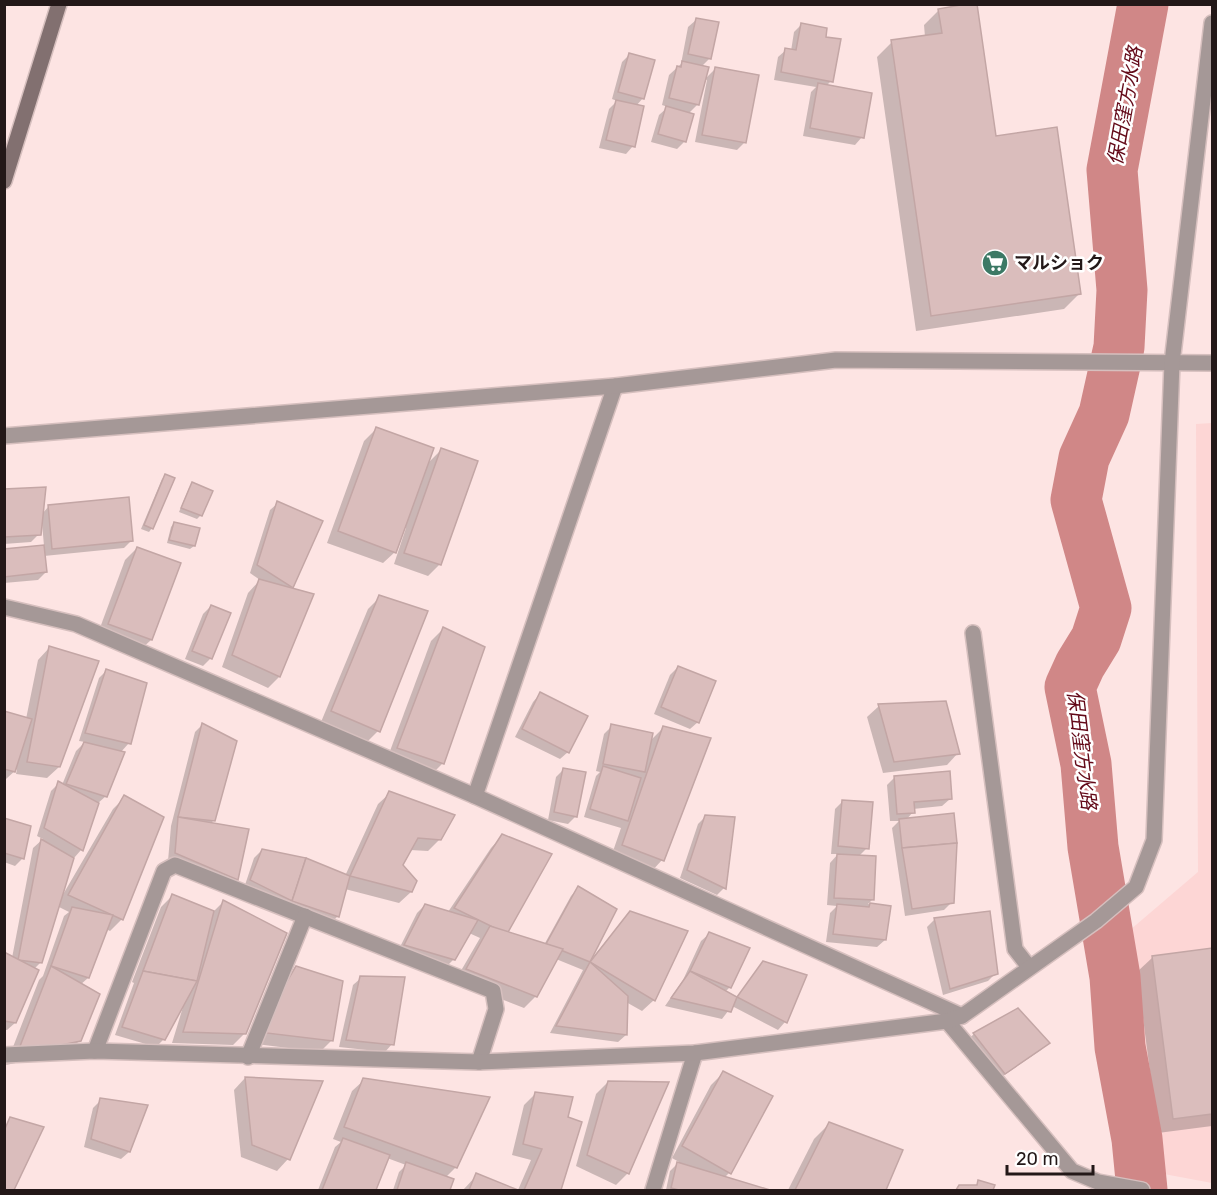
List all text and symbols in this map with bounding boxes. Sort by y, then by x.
water label: 保田窪方水路 [1103,43,1148,167]
supermarket icon: マルショク [980,248,1010,278]
place label: マルショク [1014,252,1104,274]
water label: 保田窪方水路 [1063,689,1101,813]
scale bar [1007,1138,1092,1176]
text: 20 m [1016,1148,1058,1170]

